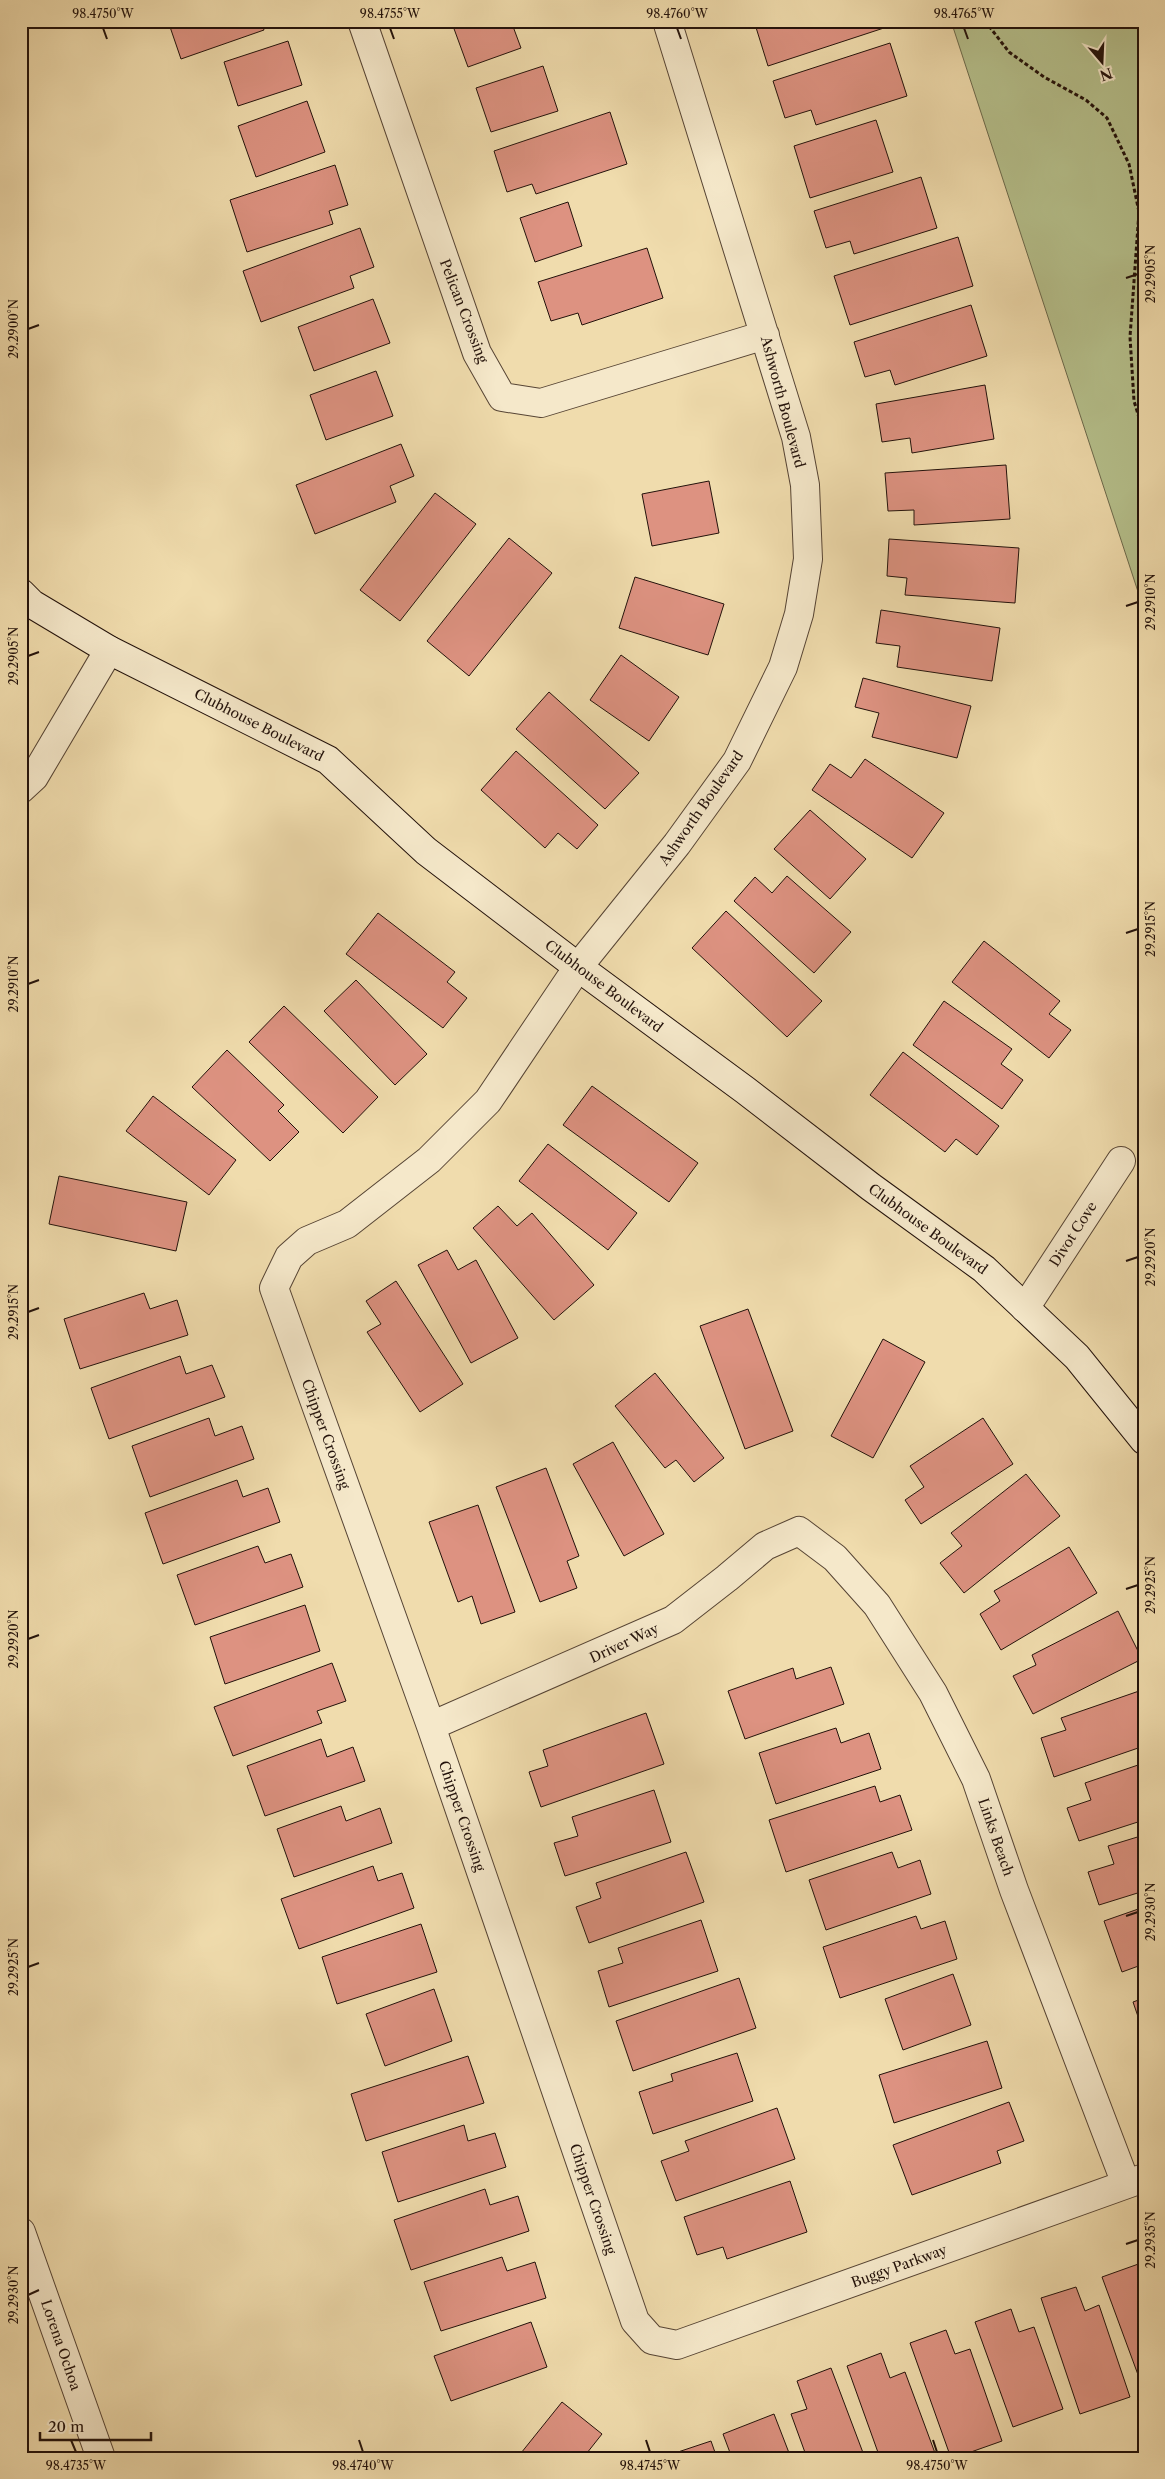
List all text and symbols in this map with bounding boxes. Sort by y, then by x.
text: 98.4750°W [72,6,135,21]
text: 98.4755°W [360,6,421,21]
text: 98.4760°W [646,6,709,21]
text: 98.4765°W [934,6,995,21]
north arrow [1078,38,1128,88]
text: N [1098,64,1115,85]
text: 29.2905°N [1143,245,1158,303]
street label: Pelican Crossing [436,256,492,366]
text: 29.2900°N [6,299,21,359]
street label: Ashworth Boulevard [757,333,809,470]
text: 29.2910°N [1143,573,1158,631]
text: 29.2905°N [6,627,21,685]
street label: Clubhouse Boulevard [191,684,327,766]
street label: Ashworth Boulevard [654,747,748,869]
text: 29.2915°N [1143,901,1158,957]
street label: Clubhouse Boulevard [541,936,667,1037]
text: 29.2910°N [6,955,21,1013]
street label: Clubhouse Boulevard [865,1180,992,1279]
street label: Divot Cove [1045,1198,1101,1270]
text: 29.2920°N [1143,1227,1158,1286]
text: 29.2915°N [6,1284,21,1340]
street label: Chipper Crossing [298,1376,354,1492]
text: 29.2925°N [1143,1556,1158,1614]
text: 29.2920°N [6,1609,21,1668]
street label: Driver Way [587,1619,662,1667]
street label: Chipper Crossing [435,1758,490,1874]
street label: Links Beach [974,1796,1018,1879]
text: 29.2930°N [1143,1883,1158,1941]
text: 29.2925°N [6,1938,21,1996]
street label: Chipper Crossing [566,2141,621,2257]
text: 29.2935°N [1143,2211,1158,2269]
street label: Buggy Parkway [849,2240,949,2292]
text: 29.2930°N [6,2266,21,2324]
street label: Lorena Ochoa [37,2297,85,2393]
scale bar [40,2409,151,2441]
text: 20 m [48,2417,84,2436]
text: 98.4735°W [46,2458,107,2473]
text: 98.4740°W [332,2458,395,2473]
text: 98.4745°W [620,2458,681,2473]
text: 98.4750°W [906,2458,969,2473]

